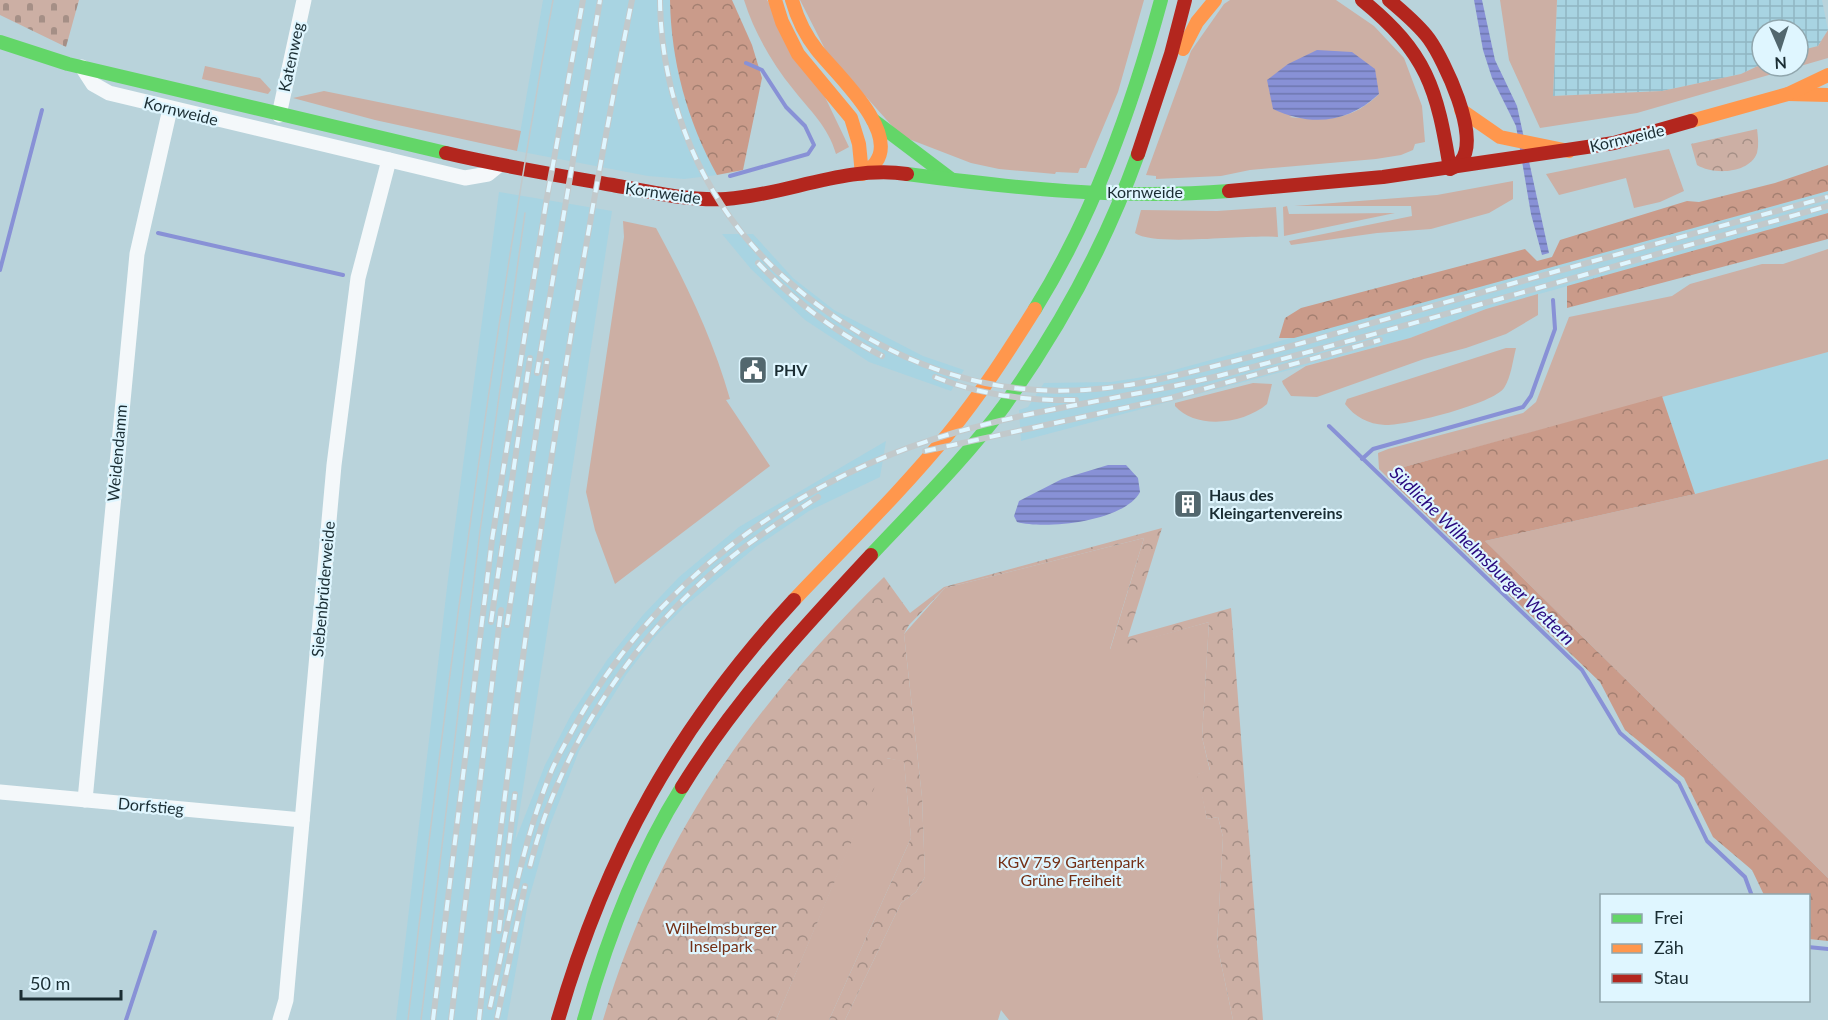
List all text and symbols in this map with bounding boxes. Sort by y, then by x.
north arrow [1750,18,1810,78]
street label: Katenweg [274,20,307,93]
text: N [1774,54,1787,73]
street label: Kornweide [142,92,220,129]
street label: Kornweide [1588,120,1666,155]
street label: Kornweide [624,178,702,207]
street label: Kornweide [1107,182,1183,201]
public building icon: PHV [737,354,769,386]
place label: PHV [774,360,808,379]
street label: Weidendamm [103,404,130,502]
water label: Südliche Wilhelmsburger Wettern [1386,461,1580,649]
place label: Haus des Kleingartenvereins [1209,485,1343,522]
building icon: Haus des Kleingartenvereins [1172,488,1204,520]
street label: Siebenbrüderweide [307,520,338,658]
street label: Dorfstieg [117,793,185,818]
park label: KGV 759 Gartenpark Grüne Freiheit [997,852,1145,889]
legend [1600,894,1810,1002]
text: Frei [1654,906,1683,928]
park label: Wilhelmsburger Inselpark [665,918,777,955]
text: Zäh [1654,936,1684,958]
scale bar [21,963,122,1001]
text: Stau [1654,966,1689,988]
text: 50 m [30,972,70,994]

